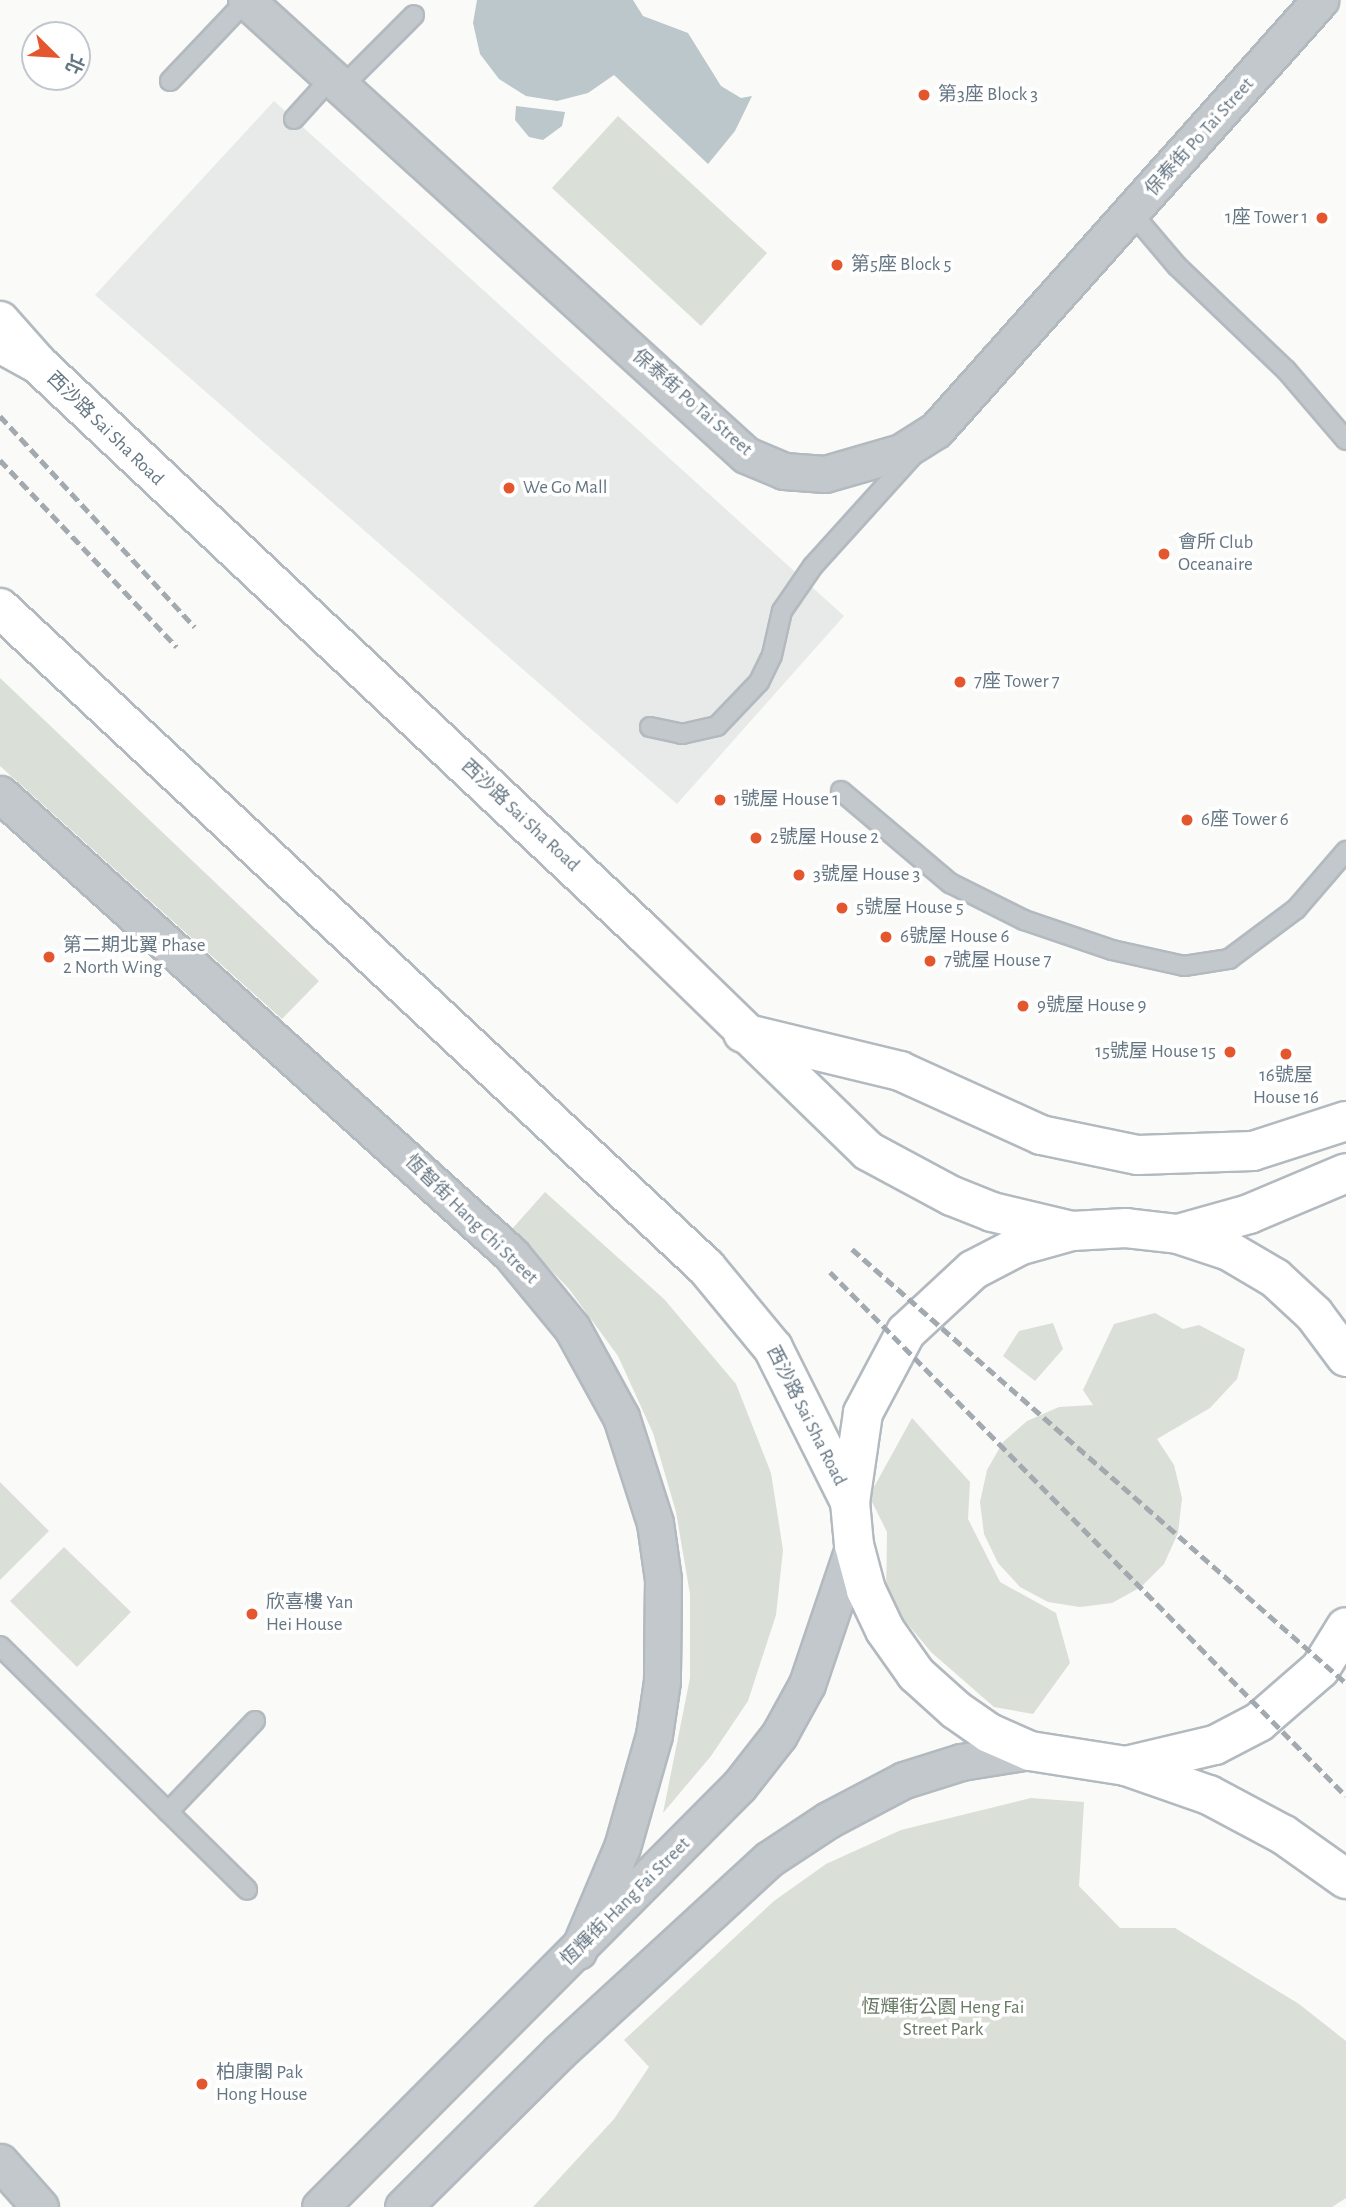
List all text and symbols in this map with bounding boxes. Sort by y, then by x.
north arrow [21,21,91,91]
text: 北 [61,51,86,76]
street label: 保泰街 Po Tai Street [1141,73,1259,201]
place label: 第3座 Block 3 [938,84,1038,106]
marker: 第3座 Block 3 [916,87,932,103]
place label: 1座 Tower 1 [1225,207,1308,229]
marker: 1座 Tower 1 [1314,210,1330,226]
place label: 第5座 Block 5 [851,254,951,276]
marker: 第5座 Block 5 [829,257,845,273]
street label: 保泰街 Po Tai Street [628,345,756,461]
street label: 西沙路 Sai Sha Road [42,367,168,491]
place label: We Go Mall [523,477,607,499]
marker: We Go Mall [501,480,517,496]
place label: 會所 Club Oceanaire [1178,532,1253,576]
marker: 會所 Club Oceanaire [1156,546,1172,562]
place label: 7座 Tower 7 [974,671,1060,693]
marker: 7座 Tower 7 [952,674,968,690]
street label: 西沙路 Sai Sha Road [456,755,584,877]
place label: 1號屋 House 1 [734,789,839,811]
marker: 1號屋 House 1 [712,792,728,808]
place label: 6座 Tower 6 [1201,809,1289,831]
marker: 6座 Tower 6 [1179,812,1195,828]
place label: 2號屋 House 2 [770,827,879,849]
marker: 2號屋 House 2 [748,830,764,846]
place label: 3號屋 House 3 [813,864,920,886]
marker: 3號屋 House 3 [791,867,807,883]
place label: 5號屋 House 5 [856,897,964,919]
marker: 5號屋 House 5 [834,900,850,916]
place label: 6號屋 House 6 [900,926,1010,948]
marker: 6號屋 House 6 [878,929,894,945]
place label: 第二期北翼 Phase 2 North Wing [63,935,205,979]
marker: 第二期北翼 Phase 2 North Wing [41,949,57,965]
place label: 7號屋 House 7 [944,950,1052,972]
marker: 7號屋 House 7 [922,953,938,969]
place label: 9號屋 House 9 [1037,995,1147,1017]
marker: 9號屋 House 9 [1015,998,1031,1014]
place label: 15號屋 House 15 [1095,1041,1216,1063]
marker: 15號屋 House 15 [1222,1044,1238,1060]
marker: 16號屋 House 16 [1278,1046,1294,1062]
place label: 16號屋 House 16 [1253,1065,1319,1109]
street label: 恆智街 Hang Chi Street [400,1151,542,1289]
street label: 西沙路 Sai Sha Road [761,1342,851,1490]
place label: 欣喜樓 Yan Hei House [266,1592,353,1636]
marker: 欣喜樓 Yan Hei House [244,1606,260,1622]
street label: 恆輝街 Hang Fai Street [557,1833,695,1971]
park label: 恆輝街公園 Heng Fai Street Park [862,1997,1024,2041]
place label: 柏康閣 Pak Hong House [216,2062,307,2106]
marker: 柏康閣 Pak Hong House [194,2076,210,2092]

